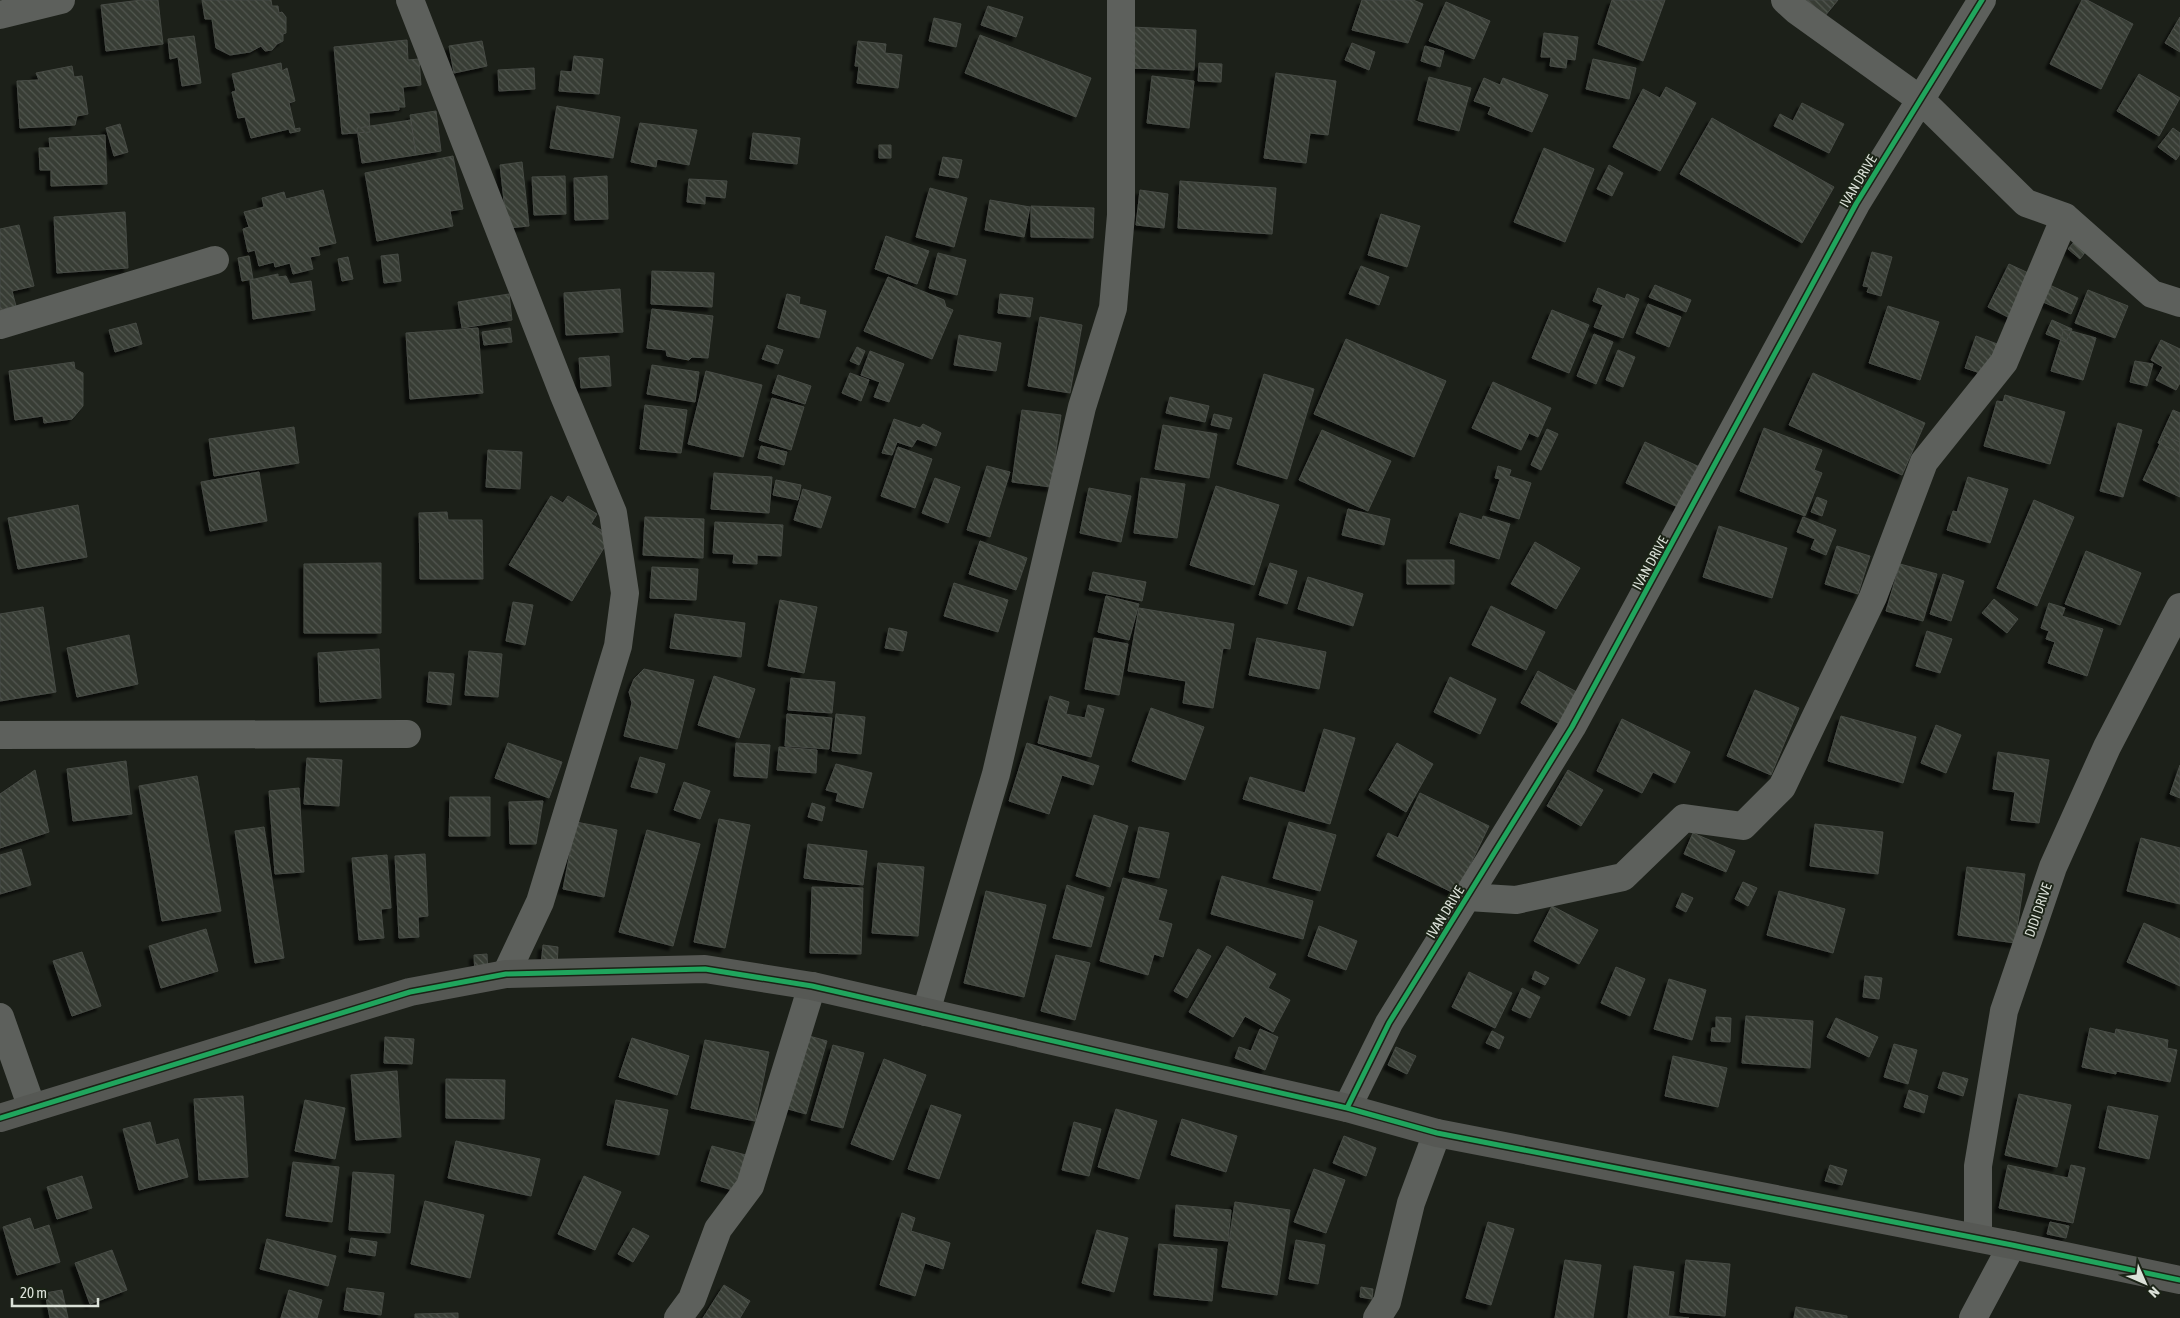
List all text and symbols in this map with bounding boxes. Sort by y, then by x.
street label: IVAN DRIVE [1836,152,1880,210]
street label: IVAN DRIVE [1629,534,1671,592]
street label: DIDI DRIVE [2021,881,2055,939]
street label: IVAN DRIVE [1423,883,1467,941]
north arrow [2120,1258,2170,1308]
scale bar [12,1276,99,1308]
text: 20 m [20,1284,47,1301]
text: N [2146,1284,2163,1301]

